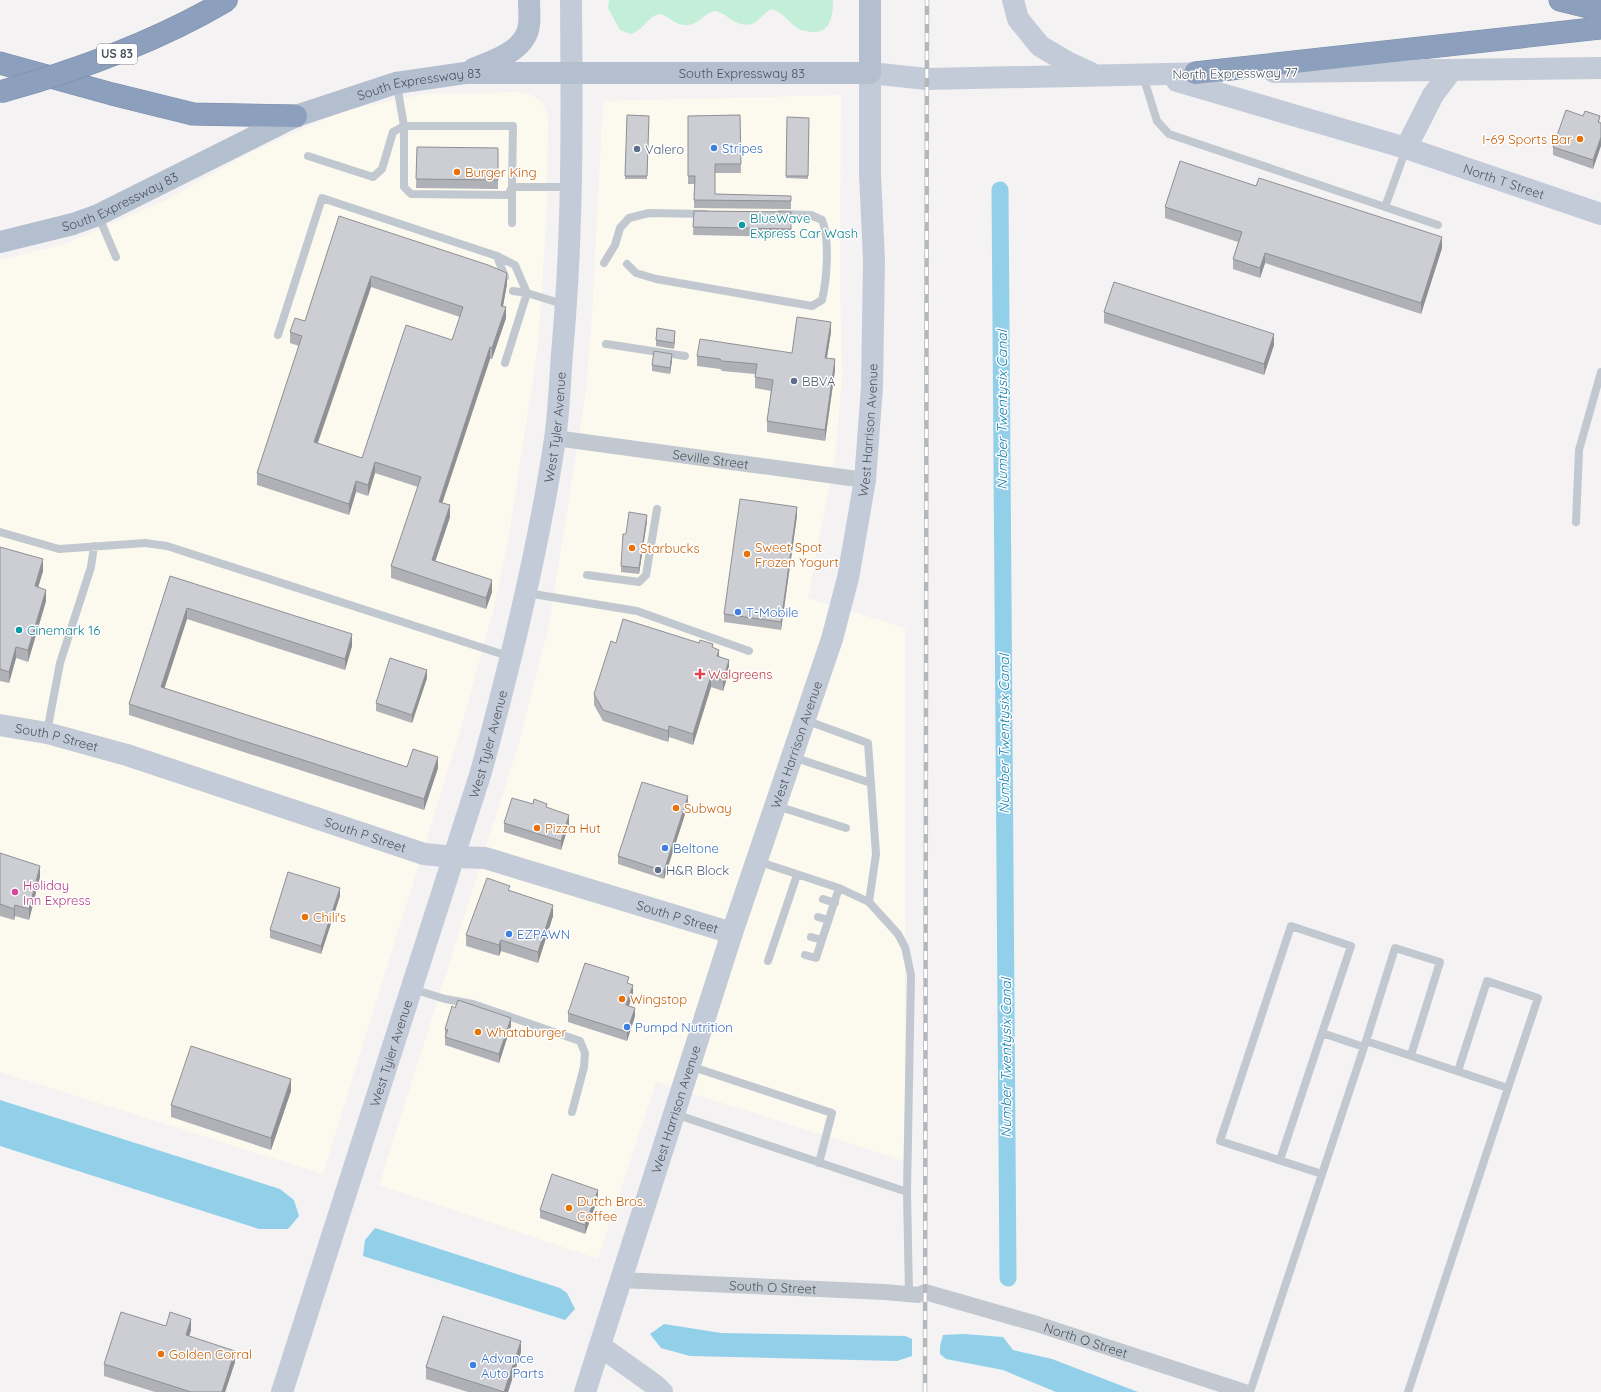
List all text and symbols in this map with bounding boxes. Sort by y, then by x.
road number: US 83 [97,44,137,64]
street label: North Expressway 77 [1172,64,1298,82]
street label: South Expressway 83 [355,65,481,103]
street label: South Expressway 83 [679,65,805,81]
place label: I-69 Sports Bar [1482,131,1572,147]
marker: I-69 Sports Bar [1575,134,1585,144]
place label: Stripes [722,140,763,156]
place label: Valero [645,141,684,157]
marker: Stripes [709,143,719,153]
marker: Valero [632,144,642,154]
street label: North T Street [1461,160,1547,202]
place label: Burger King [465,164,537,180]
marker: Burger King [452,167,462,177]
street label: South Expressway 83 [60,168,181,234]
place label: BlueWave Express Car Wash [750,210,858,241]
marker: BlueWave Express Car Wash [737,220,747,230]
water label: Number Twentysix Canal [993,328,1011,490]
street label: West Harrison Avenue [854,363,880,498]
street label: West Tyler Avenue [540,371,569,484]
place label: BBVA [802,373,836,389]
marker: BBVA [789,376,799,386]
street label: Seville Street [672,446,750,472]
place label: Sweet Spot Frozen Yogurt [755,539,839,570]
place label: Starbucks [640,540,700,556]
marker: Starbucks [627,543,637,553]
marker: Sweet Spot Frozen Yogurt [742,549,752,559]
place label: T-Mobile [746,604,798,620]
marker: T-Mobile [733,607,743,617]
place label: Cinemark 16 [27,622,100,638]
marker: Cinemark 16 [14,625,24,635]
water label: Number Twentysix Canal [995,652,1013,814]
place label: Walgreens [708,666,772,682]
marker: Walgreens [695,669,705,679]
street label: West Harrison Avenue [767,679,825,810]
street label: West Tyler Avenue [465,688,510,800]
street label: South P Street [14,720,100,755]
place label: Subway [684,800,732,816]
marker: Subway [671,803,681,813]
street label: South P Street [323,813,408,855]
place label: Pizza Hut [545,820,601,836]
marker: Pizza Hut [532,823,542,833]
place label: Beltone [673,840,719,856]
marker: Beltone [660,843,670,853]
place label: H&R Block [666,862,729,878]
marker: H&R Block [653,865,663,875]
place label: Holiday Inn Express [23,877,91,908]
marker: Holiday Inn Express [10,887,20,897]
street label: South P Street [635,896,720,936]
place label: Chili's [313,909,346,925]
marker: Chili's [300,912,310,922]
place label: EZPAWN [517,926,570,942]
marker: EZPAWN [504,929,514,939]
water label: Number Twentysix Canal [997,976,1015,1138]
place label: Wingstop [630,991,687,1007]
marker: Wingstop [617,994,627,1004]
street label: West Tyler Avenue [366,998,415,1108]
place label: Pumpd Nutrition [635,1019,733,1035]
marker: Pumpd Nutrition [622,1022,632,1032]
place label: Whataburger [486,1024,566,1040]
marker: Whataburger [473,1027,483,1037]
street label: West Harrison Avenue [648,1043,704,1175]
place label: Dutch Bros. Coffee [577,1193,645,1224]
marker: Dutch Bros. Coffee [564,1203,574,1213]
street label: South O Street [729,1277,817,1297]
street label: North O Street [1042,1319,1130,1361]
place label: Golden Corral [169,1346,252,1362]
marker: Golden Corral [156,1349,166,1359]
place label: Advance Auto Parts [481,1350,544,1381]
marker: Advance Auto Parts [468,1360,478,1370]

